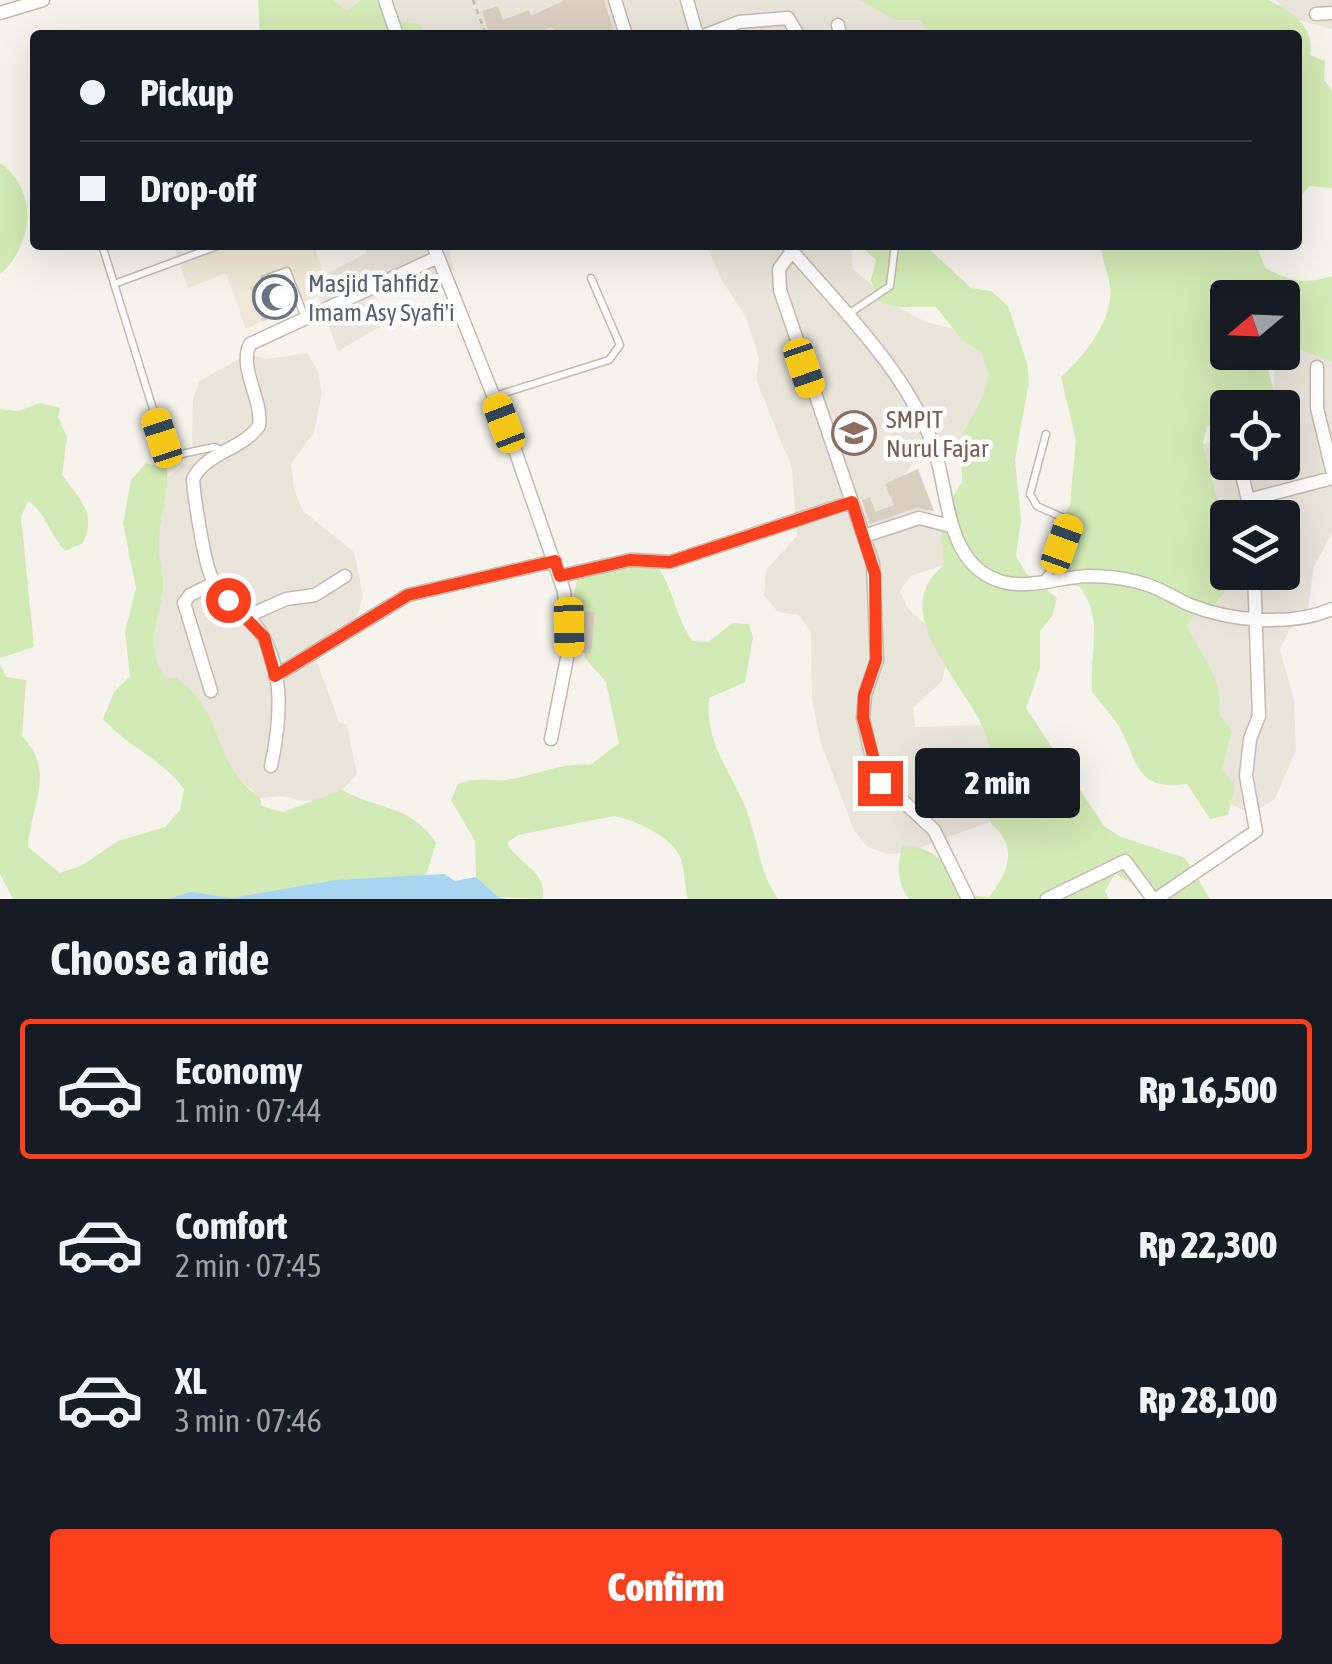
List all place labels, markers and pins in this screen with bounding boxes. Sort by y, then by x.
place label: Masjid Tahfidz Imam Asy Syafi'i [308,269,455,326]
mosque icon: Masjid Tahfidz Imam Asy Syafi'i [252,274,298,320]
place label: SMPIT Nurul Fajar [886,405,989,462]
school or university icon: SMPIT Nurul Fajar [831,410,877,456]

